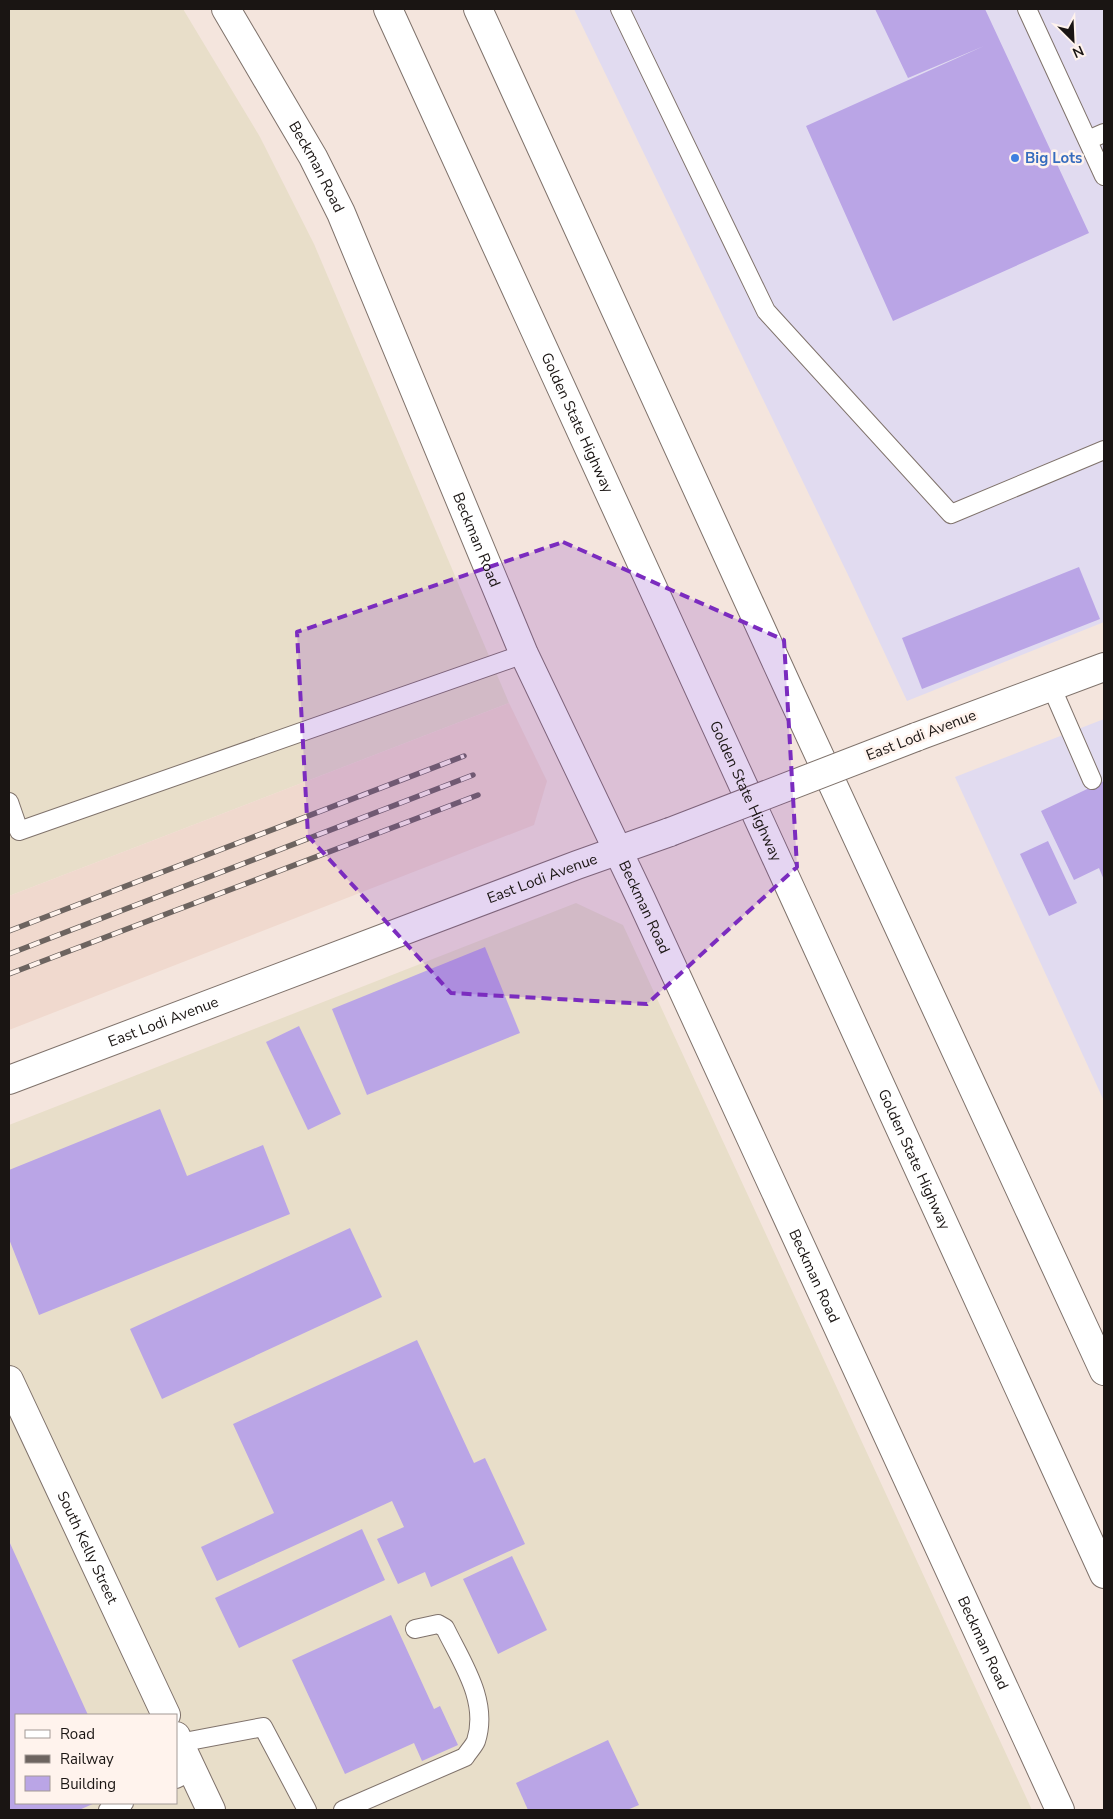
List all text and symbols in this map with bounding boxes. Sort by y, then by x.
north arrow [1048,15,1098,65]
text: N [1069,41,1087,62]
street label: Beckman Road [284,117,349,216]
place label: Big Lots [1025,148,1082,168]
marker: Big Lots [1009,152,1021,164]
street label: Golden State Highway [536,349,618,496]
street label: Beckman Road [448,489,505,590]
street label: East Lodi Avenue [863,705,979,765]
street label: Golden State Highway [705,718,787,865]
street label: East Lodi Avenue [484,849,600,908]
street label: Beckman Road [614,857,675,957]
street label: East Lodi Avenue [105,992,221,1052]
street label: Golden State Highway [873,1086,955,1233]
street label: Beckman Road [784,1226,844,1326]
street label: South Kelly Street [53,1488,123,1608]
street label: Beckman Road [953,1593,1013,1693]
legend [15,1714,178,1804]
text: Road [60,1724,95,1744]
text: Railway [60,1749,114,1769]
text: Building [60,1774,116,1794]

